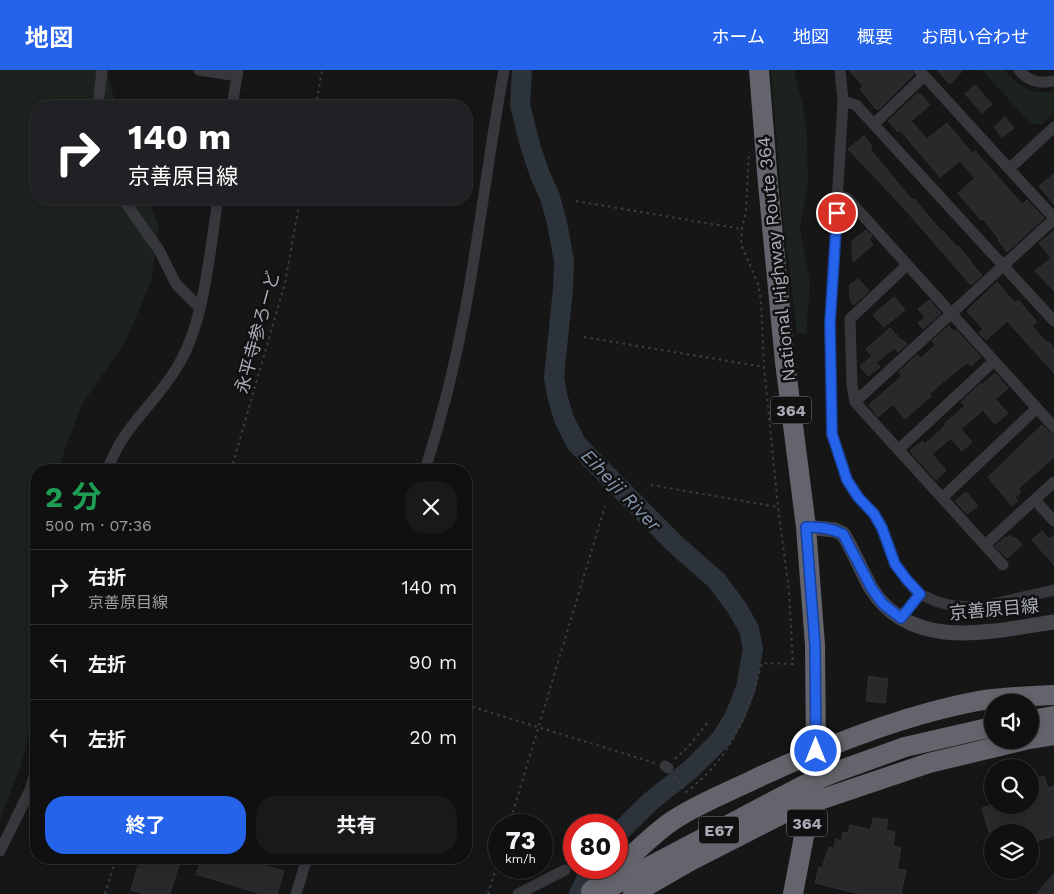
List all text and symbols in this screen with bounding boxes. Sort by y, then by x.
text: 地図 [25,24,73,52]
text: ホーム [712,26,765,47]
text: 地図 [793,26,829,47]
text: 概要 [857,26,893,47]
text: お問い合わせ [921,26,1029,47]
text: 140 m [128,116,231,158]
icon: right [45,120,110,185]
street label: National Highway Route 364 [753,135,799,383]
text: 京善原目線 [128,164,238,189]
pin [816,192,858,234]
icon: arrive [823,199,851,227]
street label: 永平寺参ろーど [231,268,283,396]
road number: 364 [771,396,811,424]
water label: Eiheiji River [576,444,666,536]
text: 2 分 [45,479,101,514]
button: close [405,481,457,533]
text: 500 m · 07:36 [45,516,152,535]
text: 右折 [88,566,126,589]
icon: right [45,573,73,601]
text: 140 m [402,576,457,599]
text: 京善原目線 [88,593,168,612]
street label: 京善原目線 [948,595,1040,623]
icon: left [45,648,73,676]
text: 90 m [409,651,457,674]
text: 左折 [88,653,126,676]
map controls [984,694,1039,879]
button: sound [984,694,1039,749]
icon: left [45,723,73,751]
position arrow [789,724,841,776]
text: 20 m [410,726,457,749]
text: 左折 [88,728,126,751]
button: search [984,759,1039,814]
button: 終了 [45,796,246,854]
button: 共有 [256,796,457,854]
road number: 364 [787,810,827,836]
speed limit sign: 80 [563,814,628,879]
road number: E67 [699,816,739,844]
button: layers [984,824,1039,879]
text: 73 [505,826,536,855]
text: km/h [505,852,536,866]

